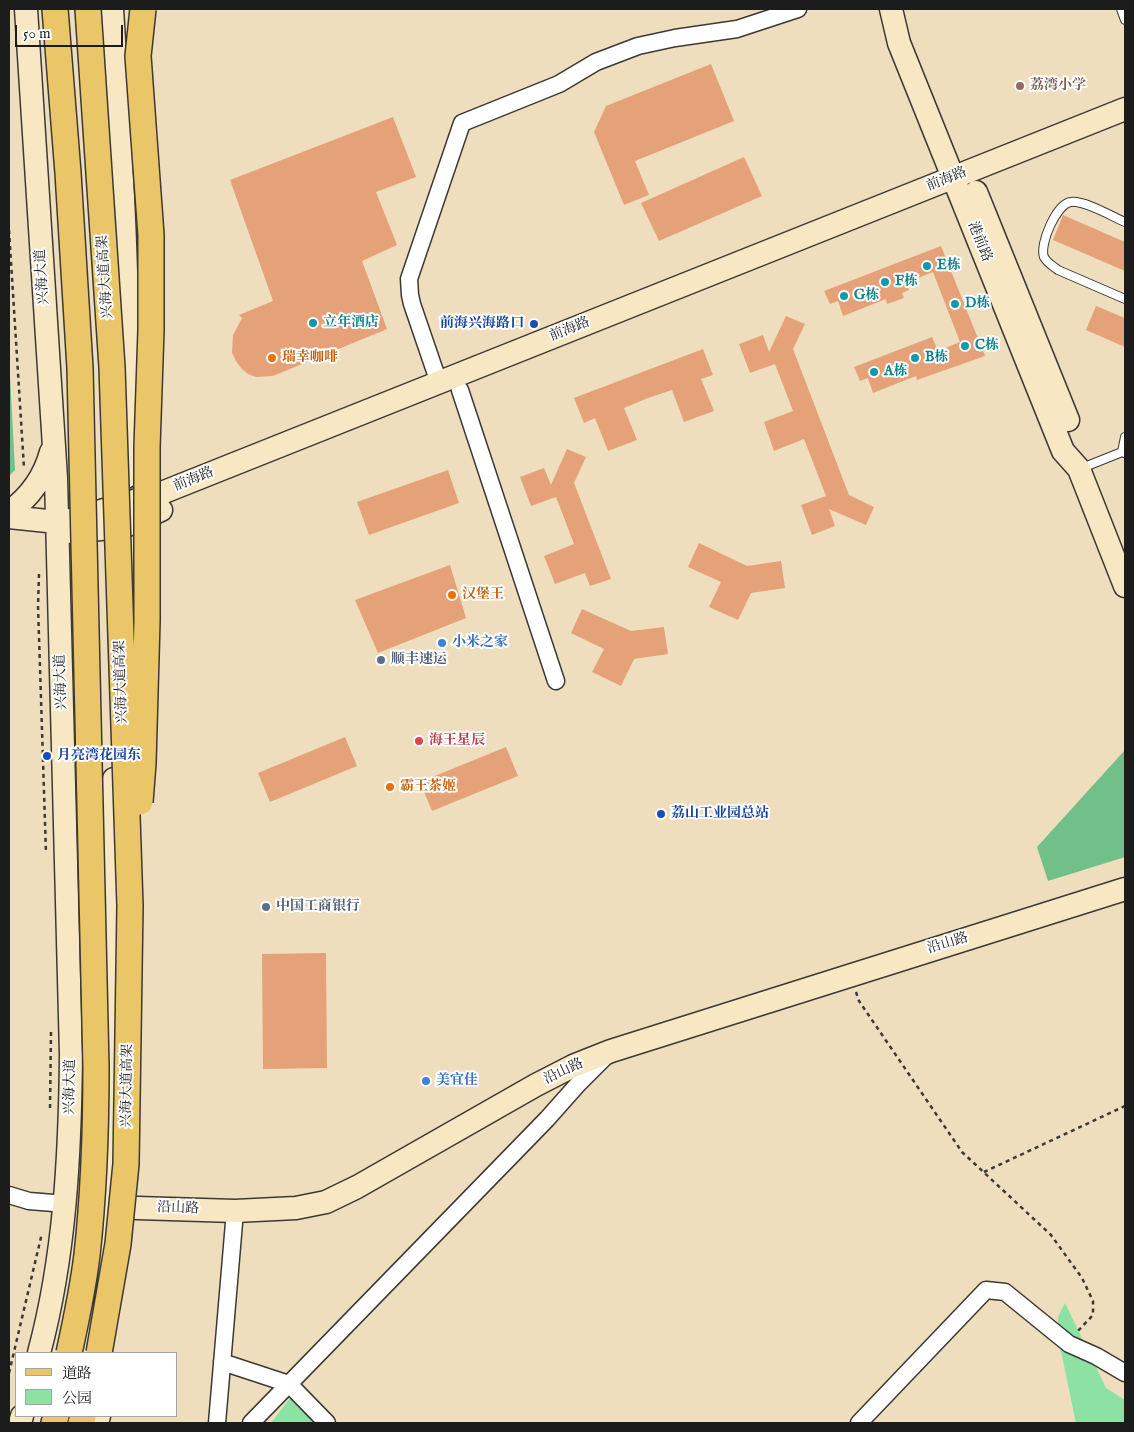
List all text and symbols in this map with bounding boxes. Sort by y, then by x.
scale bar [18,15,125,47]
text: 50 m [23,24,51,43]
place label: 荔湾小学 [1030,78,1086,94]
marker: 荔湾小学 [1014,80,1026,92]
street label: 前海路 [924,164,970,196]
street label: 港前路 [963,219,995,265]
street label: 兴海大道高架 [95,235,117,319]
street label: 兴海大道 [33,248,53,306]
place label: E栋 [937,258,961,274]
marker: E栋 [921,260,933,272]
place label: F栋 [895,274,918,290]
marker: F栋 [879,276,891,288]
place label: G栋 [854,288,879,304]
marker: G栋 [838,290,850,302]
place label: D栋 [965,296,990,312]
marker: D栋 [949,298,961,310]
street label: 前海路 [547,314,593,346]
place label: 立年酒店 [323,315,379,331]
place label: 前海兴海路口 [440,316,524,332]
marker: 立年酒店 [307,317,319,329]
marker: 前海兴海路口 [528,318,540,330]
place label: C栋 [975,338,999,354]
marker: C栋 [959,340,971,352]
place label: 瑞幸咖啡 [282,350,338,366]
place label: B栋 [925,350,948,366]
marker: 瑞幸咖啡 [266,352,278,364]
marker: B栋 [909,352,921,364]
place label: A栋 [884,364,907,380]
marker: A栋 [868,366,880,378]
street label: 前海路 [171,464,217,496]
place label: 汉堡王 [462,587,504,603]
marker: 汉堡王 [446,589,458,601]
place label: 小米之家 [452,635,508,651]
marker: 小米之家 [436,637,448,649]
street label: 兴海大道高架 [112,640,132,724]
place label: 顺丰速运 [391,652,447,668]
street label: 兴海大道 [53,654,71,710]
marker: 顺丰速运 [375,654,387,666]
place label: 海王星辰 [429,733,485,749]
marker: 海王星辰 [413,735,425,747]
place label: 月亮湾花园东 [57,748,141,764]
marker: 月亮湾花园东 [41,750,53,762]
place label: 霸王茶姬 [400,779,456,795]
marker: 霸王茶姬 [384,781,396,793]
place label: 荔山工业园总站 [671,806,769,822]
marker: 荔山工业园总站 [655,808,667,820]
place label: 中国工商银行 [276,899,360,915]
marker: 中国工商银行 [260,901,272,913]
street label: 沿山路 [925,930,971,958]
street label: 兴海大道高架 [119,1044,137,1128]
street label: 沿山路 [541,1056,587,1088]
street label: 兴海大道 [62,1059,80,1115]
place label: 美宜佳 [436,1073,478,1089]
marker: 美宜佳 [420,1075,432,1087]
street label: 沿山路 [157,1200,199,1218]
legend [15,1352,178,1417]
text: 道路 [62,1364,92,1383]
text: 公园 [62,1389,92,1408]

